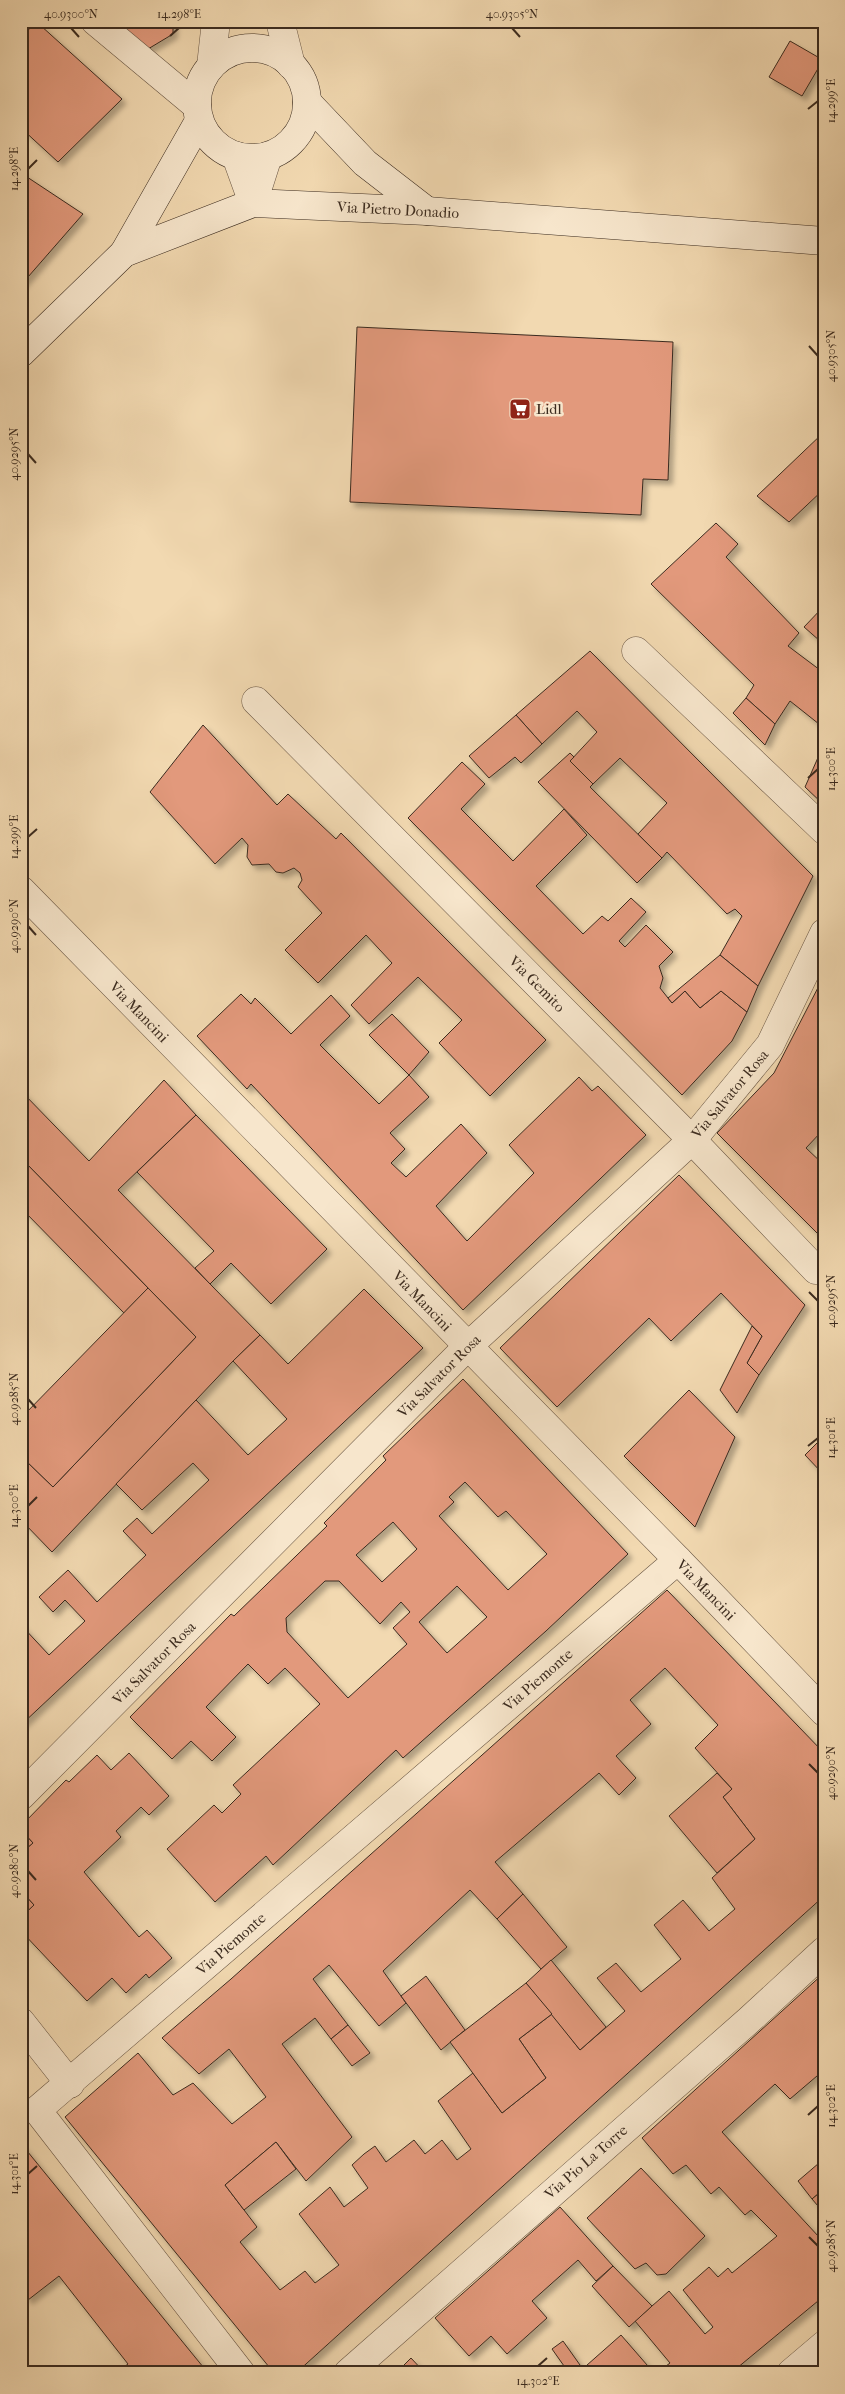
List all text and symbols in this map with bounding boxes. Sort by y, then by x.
text: 40.9300°N [44,7,98,21]
text: 14.298°E [157,7,201,21]
text: 40.9305°N [486,7,538,21]
text: 14.299°E [824,79,838,123]
text: 14.298°E [7,147,21,191]
street label: Via Pietro Donadio [335,198,460,222]
text: 40.9305°N [824,330,838,382]
supermarket icon: Lidl [508,397,532,421]
place label: Lidl [536,400,562,418]
text: 40.9295°N [7,427,21,481]
text: 14.300°E [824,747,838,791]
text: 14.299°E [7,815,21,859]
text: 40.9290°N [7,899,21,953]
street label: Via Gemito [504,951,569,1016]
street label: Via Mancini [105,977,173,1047]
street label: Via Salvator Rosa [687,1045,773,1143]
street label: Via Mancini [388,1266,456,1336]
text: 40.9295°N [824,1274,838,1328]
street label: Via Salvator Rosa [393,1330,485,1422]
text: 40.9285°N [7,1372,21,1426]
text: 14.301°E [824,1417,838,1459]
text: 14.300°E [7,1484,21,1528]
street label: Via Mancini [672,1555,740,1625]
street label: Via Salvator Rosa [108,1617,200,1709]
street label: Via Piemonte [499,1644,577,1716]
text: 40.9290°N [824,1746,838,1800]
text: 40.9280°N [7,1844,21,1898]
street label: Via Piemonte [192,1908,270,1980]
text: 14.302°E [824,2084,838,2128]
street label: Via Pio La Torre [540,2121,632,2204]
text: 14.301°E [7,2153,21,2195]
text: 40.9285°N [824,2219,838,2273]
text: 14.302°E [516,2374,560,2388]

